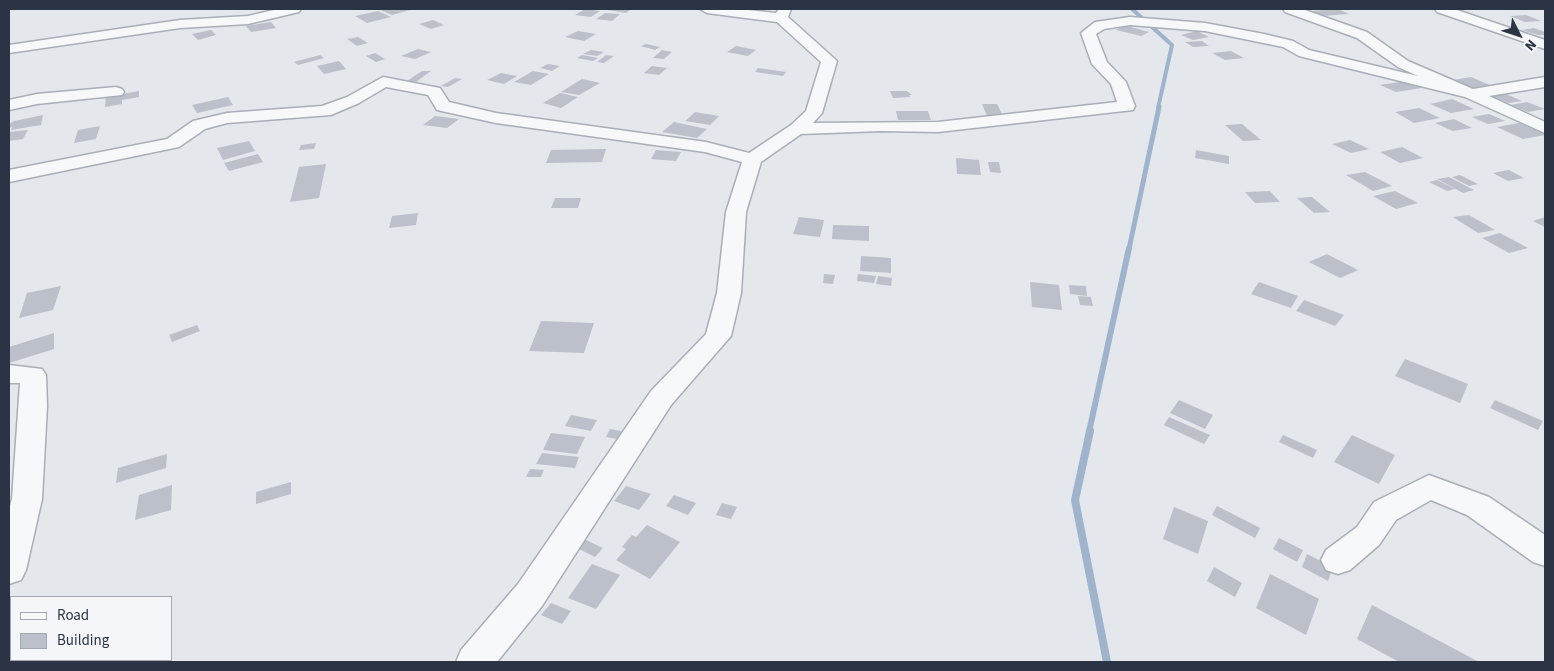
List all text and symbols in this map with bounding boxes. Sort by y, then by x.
north arrow [1494,10,1544,60]
text: N [1520,35,1541,55]
legend [10,596,172,661]
text: Road [57,605,89,626]
text: Building [57,630,109,651]

